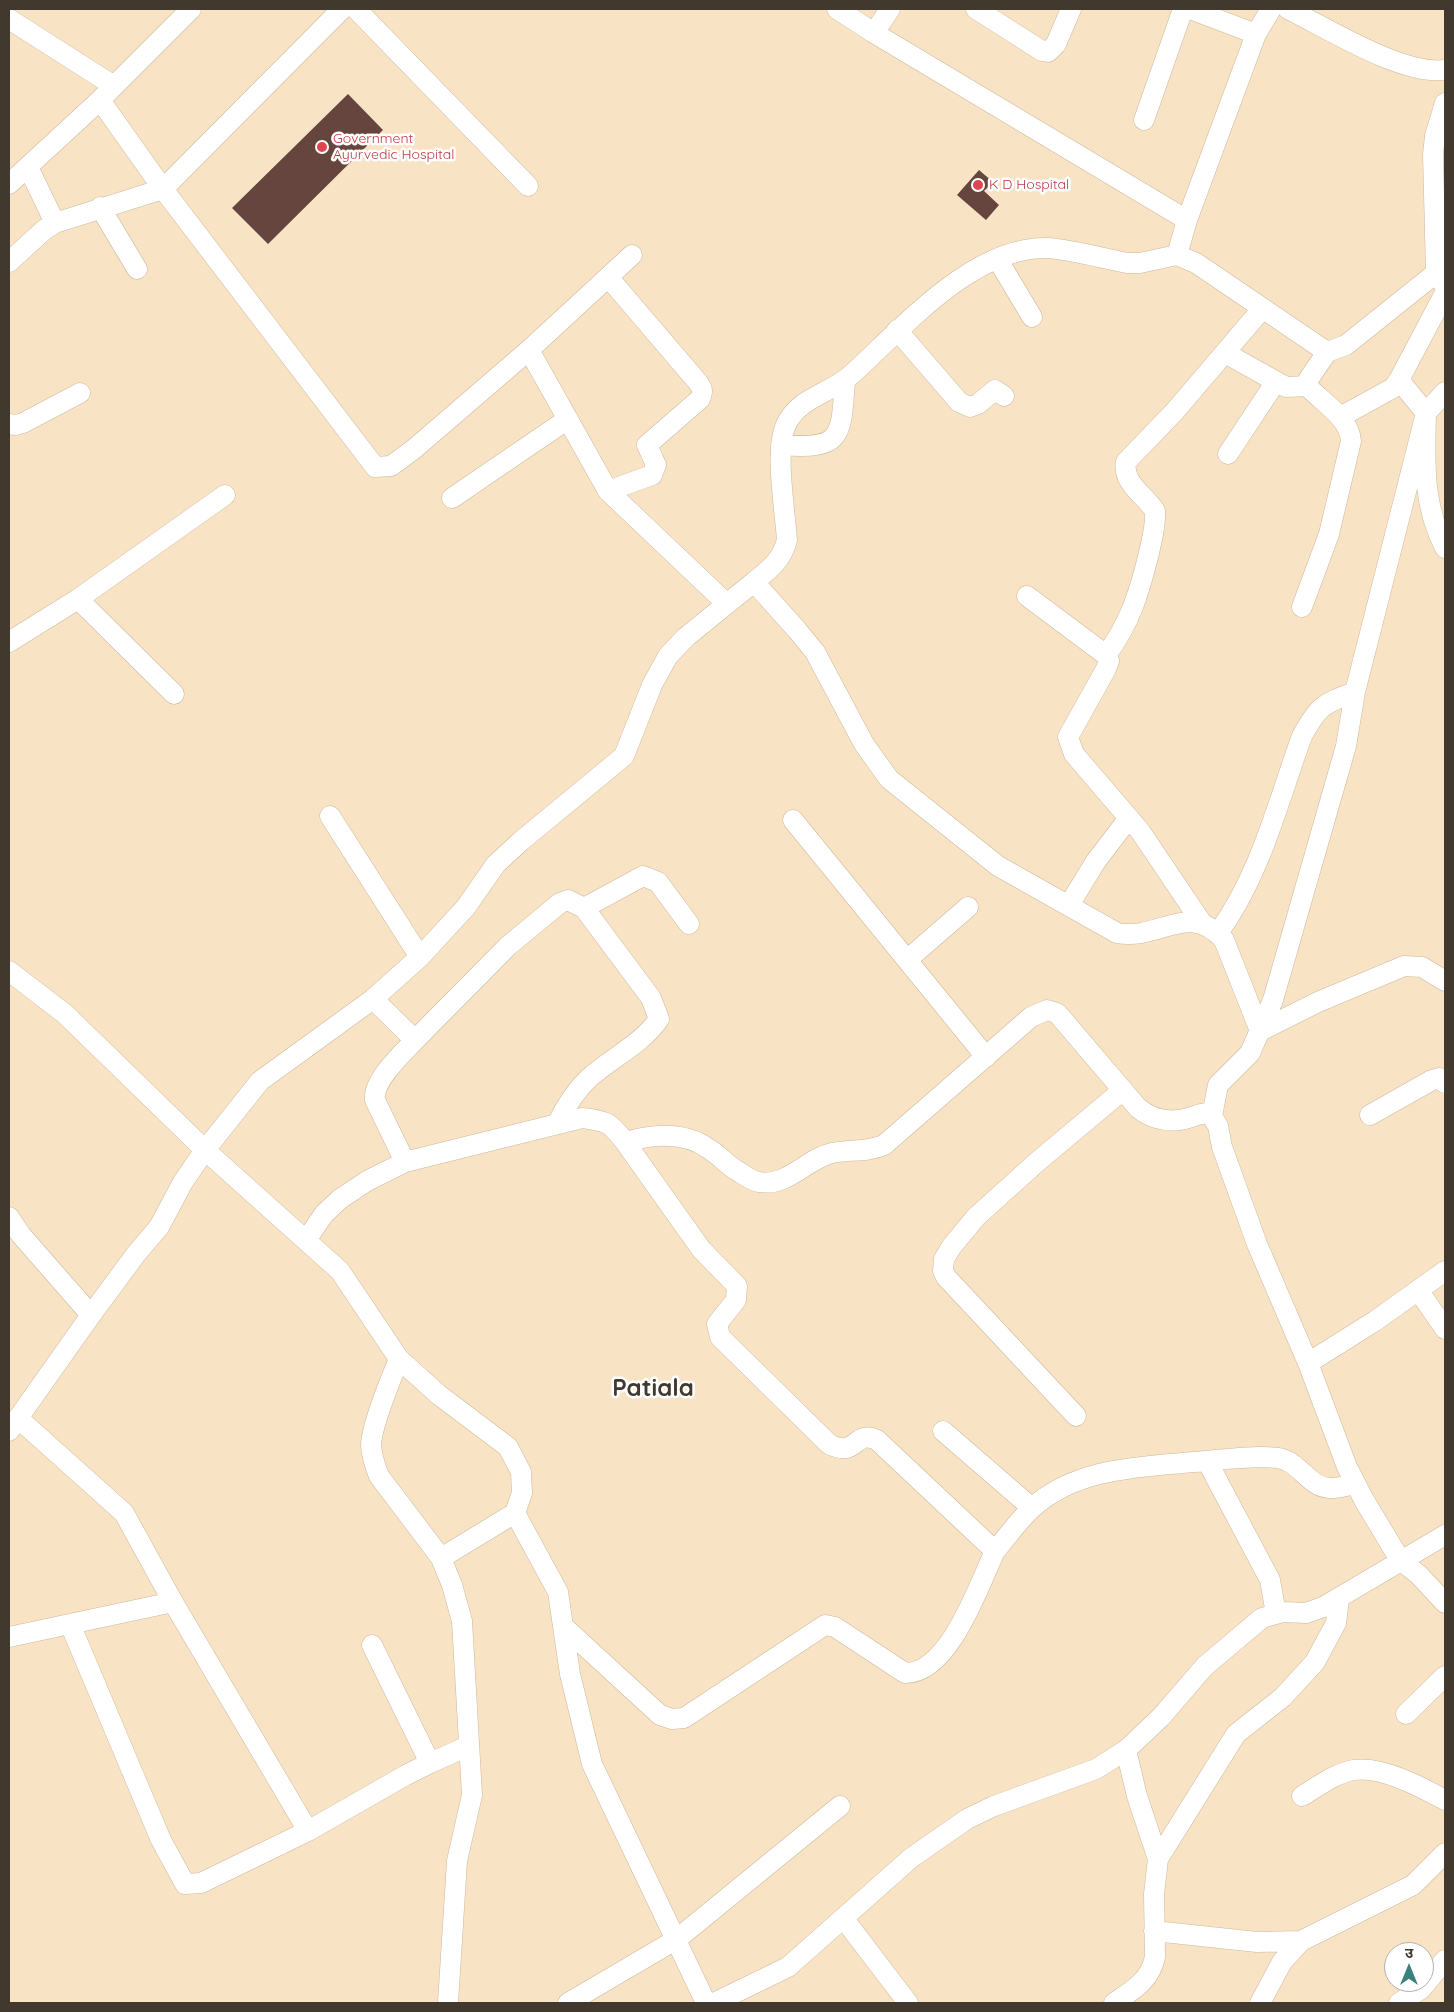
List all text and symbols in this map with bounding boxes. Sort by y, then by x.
place label: Government Ayurvedic Hospital [333,131,455,164]
marker: Government Ayurvedic Hospital [315,140,329,154]
place label: K D Hospital [989,177,1069,193]
marker: K D Hospital [971,178,985,192]
district label: Patiala [612,1375,694,1403]
north arrow [1384,1942,1434,1992]
text: उ [1405,1944,1413,1962]

